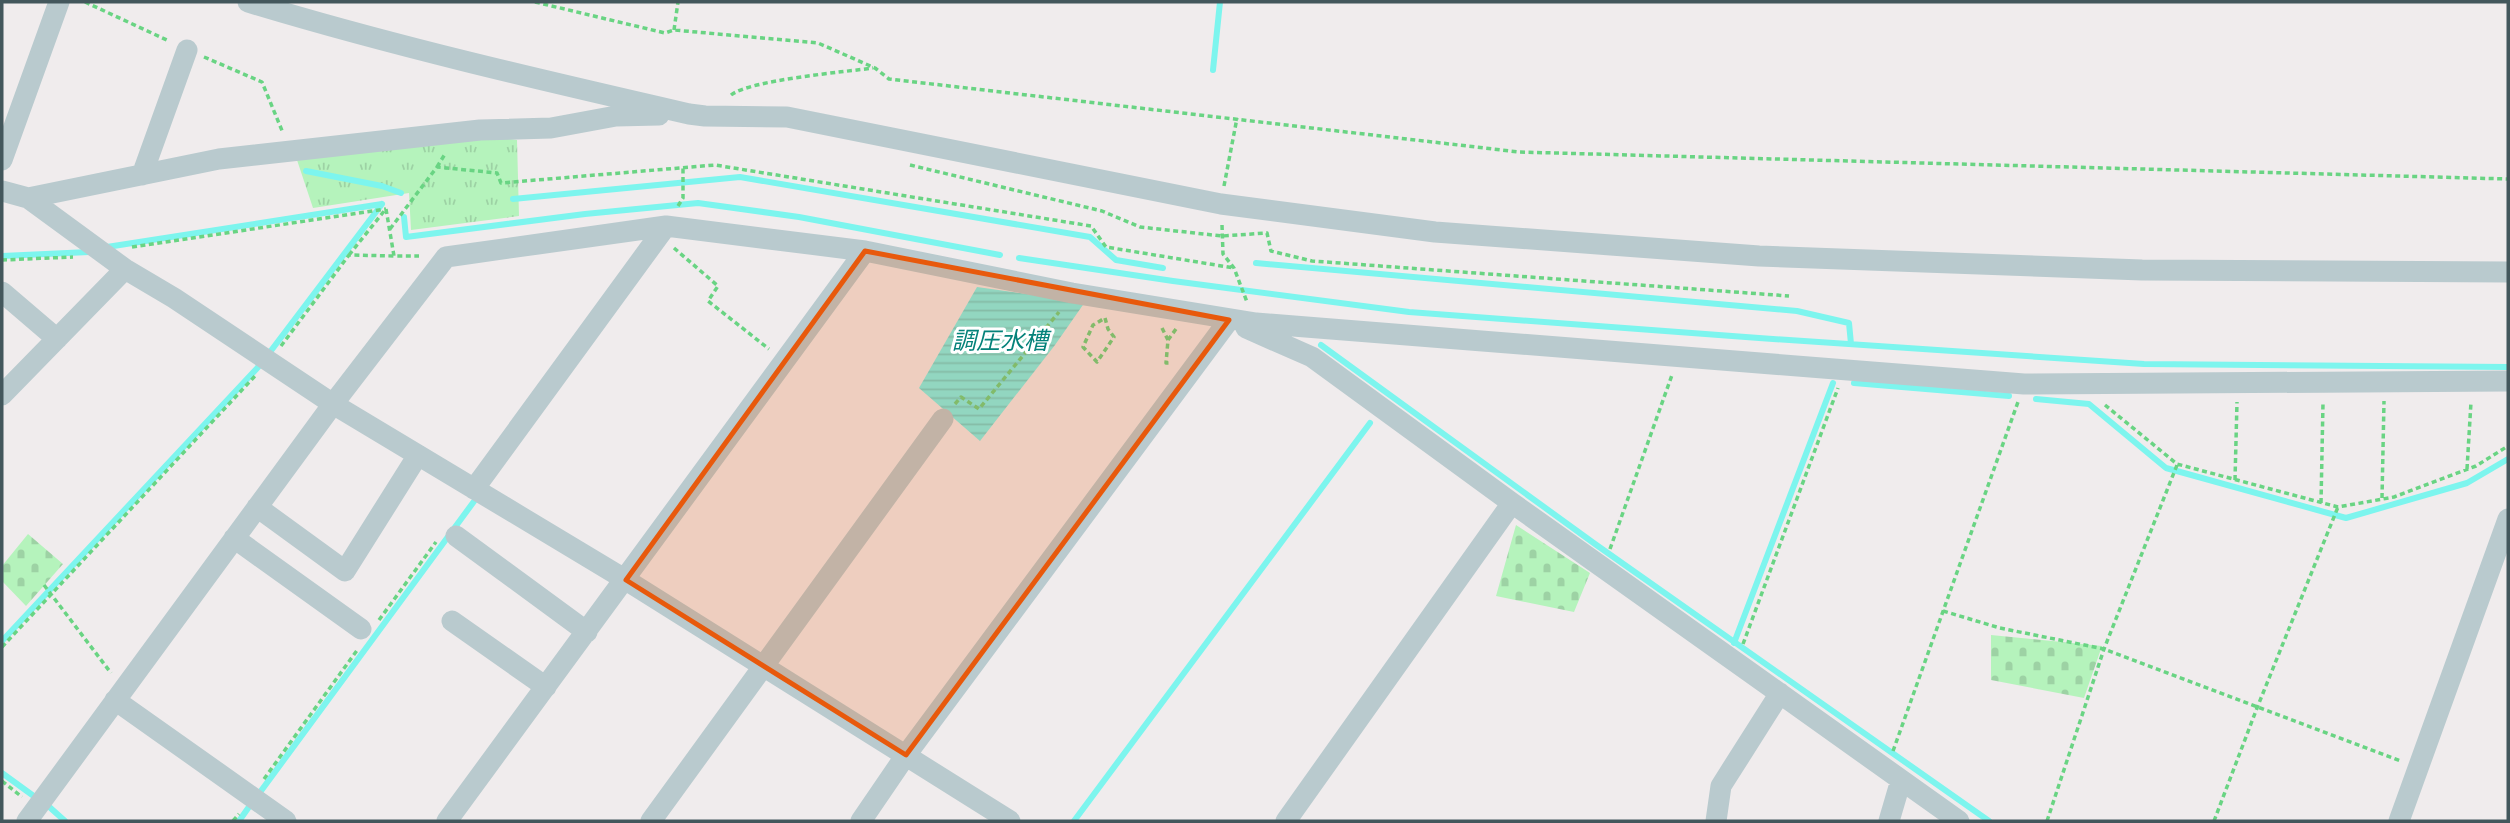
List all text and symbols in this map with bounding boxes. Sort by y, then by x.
water label: 調圧水槽 [952,327,1052,356]

